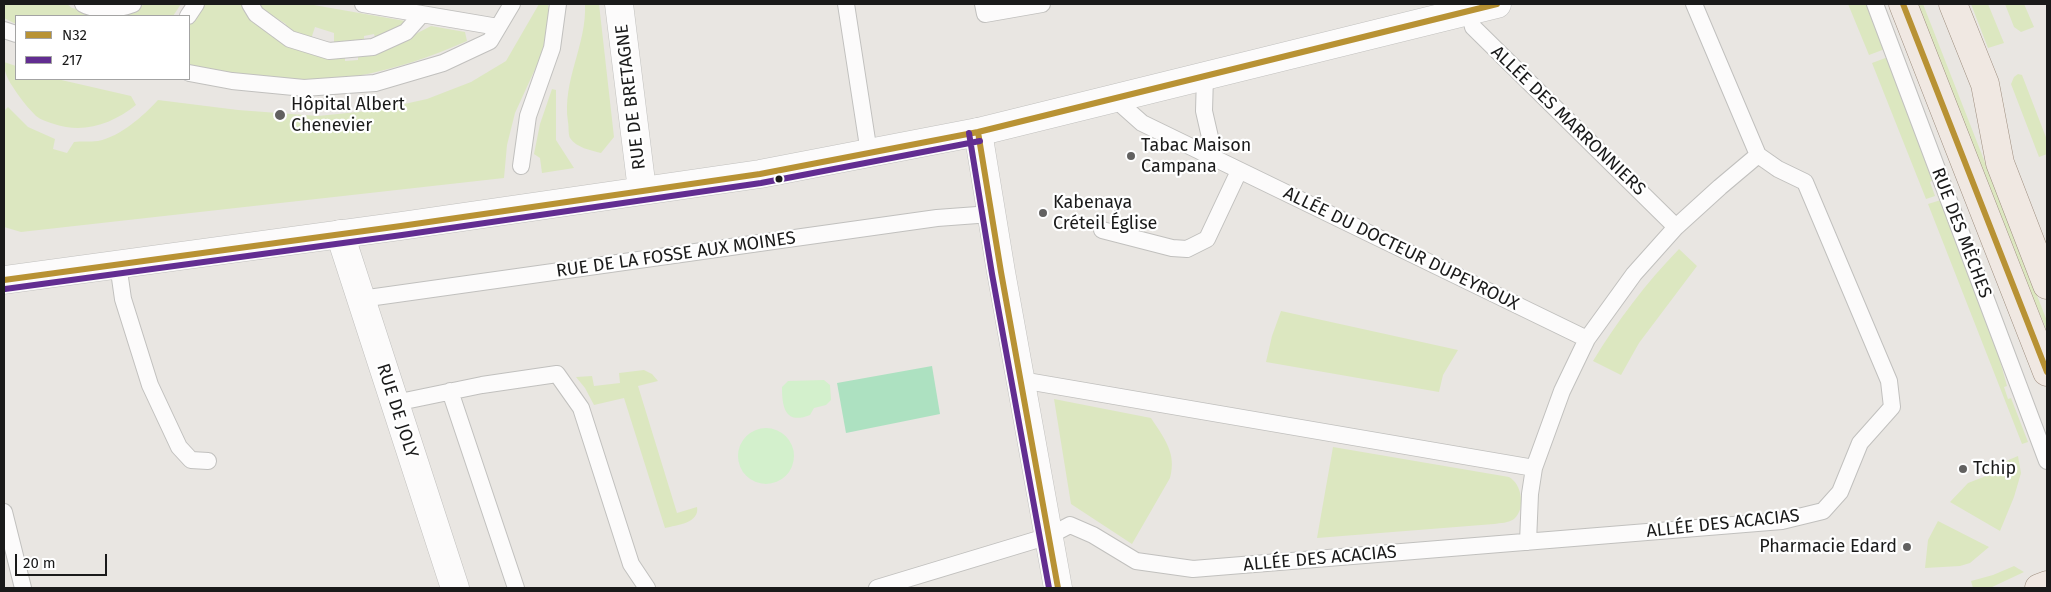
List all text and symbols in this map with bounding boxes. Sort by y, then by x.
legend [15,15,190,80]
street label: RUE DE BRETAGNE [611,23,651,171]
text: N32 [62,26,87,44]
street label: ALLÉE DES MARRONNIERS [1486,42,1650,200]
text: 217 [62,51,82,69]
place label: Hôpital Albert Chenevier [291,94,405,136]
marker: Hôpital Albert Chenevier [273,108,287,122]
place label: Tabac Maison Campana [1141,135,1251,178]
marker: Tabac Maison Campana [1125,150,1137,162]
street label: RUE DES MÈCHES [1926,165,1996,301]
unlabelled marker [774,174,784,184]
street label: ALLÉE DU DOCTEUR DUPEYROUX [1280,182,1522,316]
place label: Kabenaya Créteil Église [1053,192,1157,234]
marker: Kabenaya Créteil Église [1037,207,1049,219]
street label: RUE DE LA FOSSE AUX MOINES [555,227,797,283]
street label: RUE DE JOLY [372,361,422,461]
place label: Tchip [1973,458,2016,480]
marker: Tchip [1957,463,1969,475]
street label: ALLÉE DES ACACIAS [1645,505,1801,543]
place label: Pharmacie Edard [1759,536,1897,558]
marker: Pharmacie Edard [1901,541,1913,553]
street label: ALLÉE DES ACACIAS [1242,542,1398,576]
scale bar [18,544,110,576]
text: 20 m [23,554,56,572]

